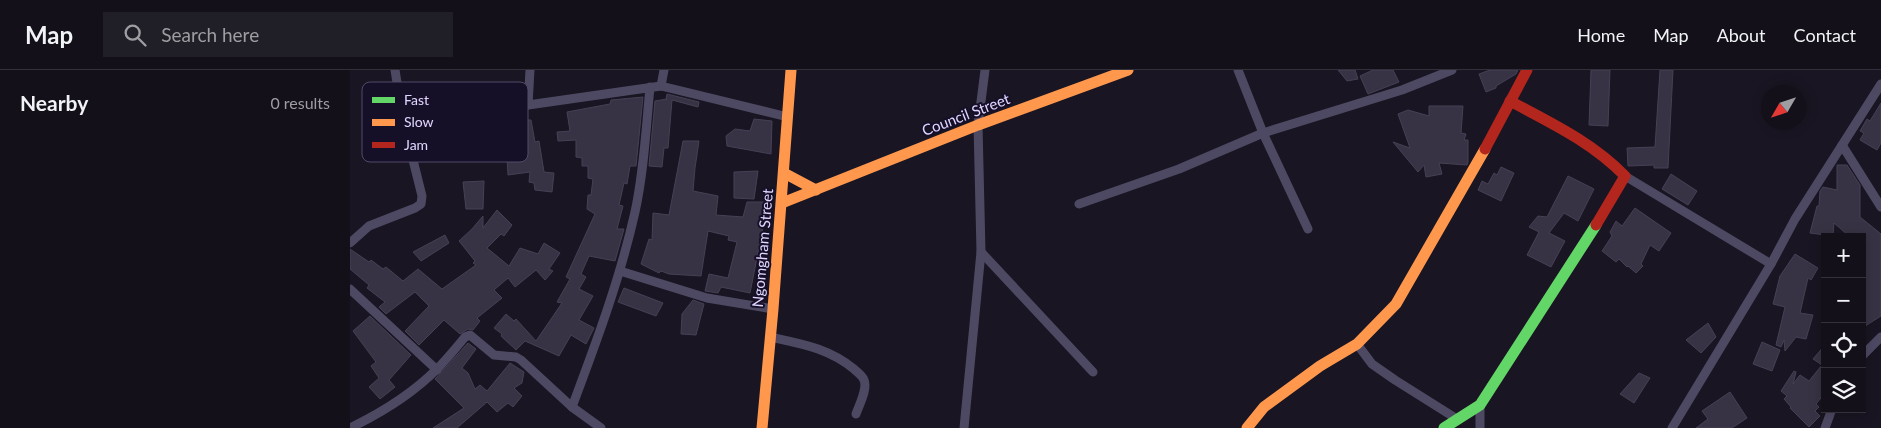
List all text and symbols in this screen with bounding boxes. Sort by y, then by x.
search box [103,12,453,57]
text: Map [25,20,73,49]
icon: search [121,21,149,49]
text: Search here [161,23,259,46]
text: Home [1577,24,1625,46]
text: Map [1653,24,1689,46]
text: About [1717,24,1766,46]
text: Contact [1794,24,1856,46]
legend [362,82,528,162]
north arrow [1761,85,1806,130]
street label: Council Street [919,89,1013,139]
text: Nearby [20,90,88,115]
text: Fast [404,91,429,108]
text: 0 results [270,93,330,112]
text: Slow [404,113,434,130]
text: Jam [404,136,428,153]
street label: Ngomgham Street [748,187,776,308]
map controls [1821,233,1866,413]
button: + [1821,233,1866,278]
button: − [1821,278,1866,323]
button: locate [1821,323,1866,368]
button: layers [1821,368,1866,413]

